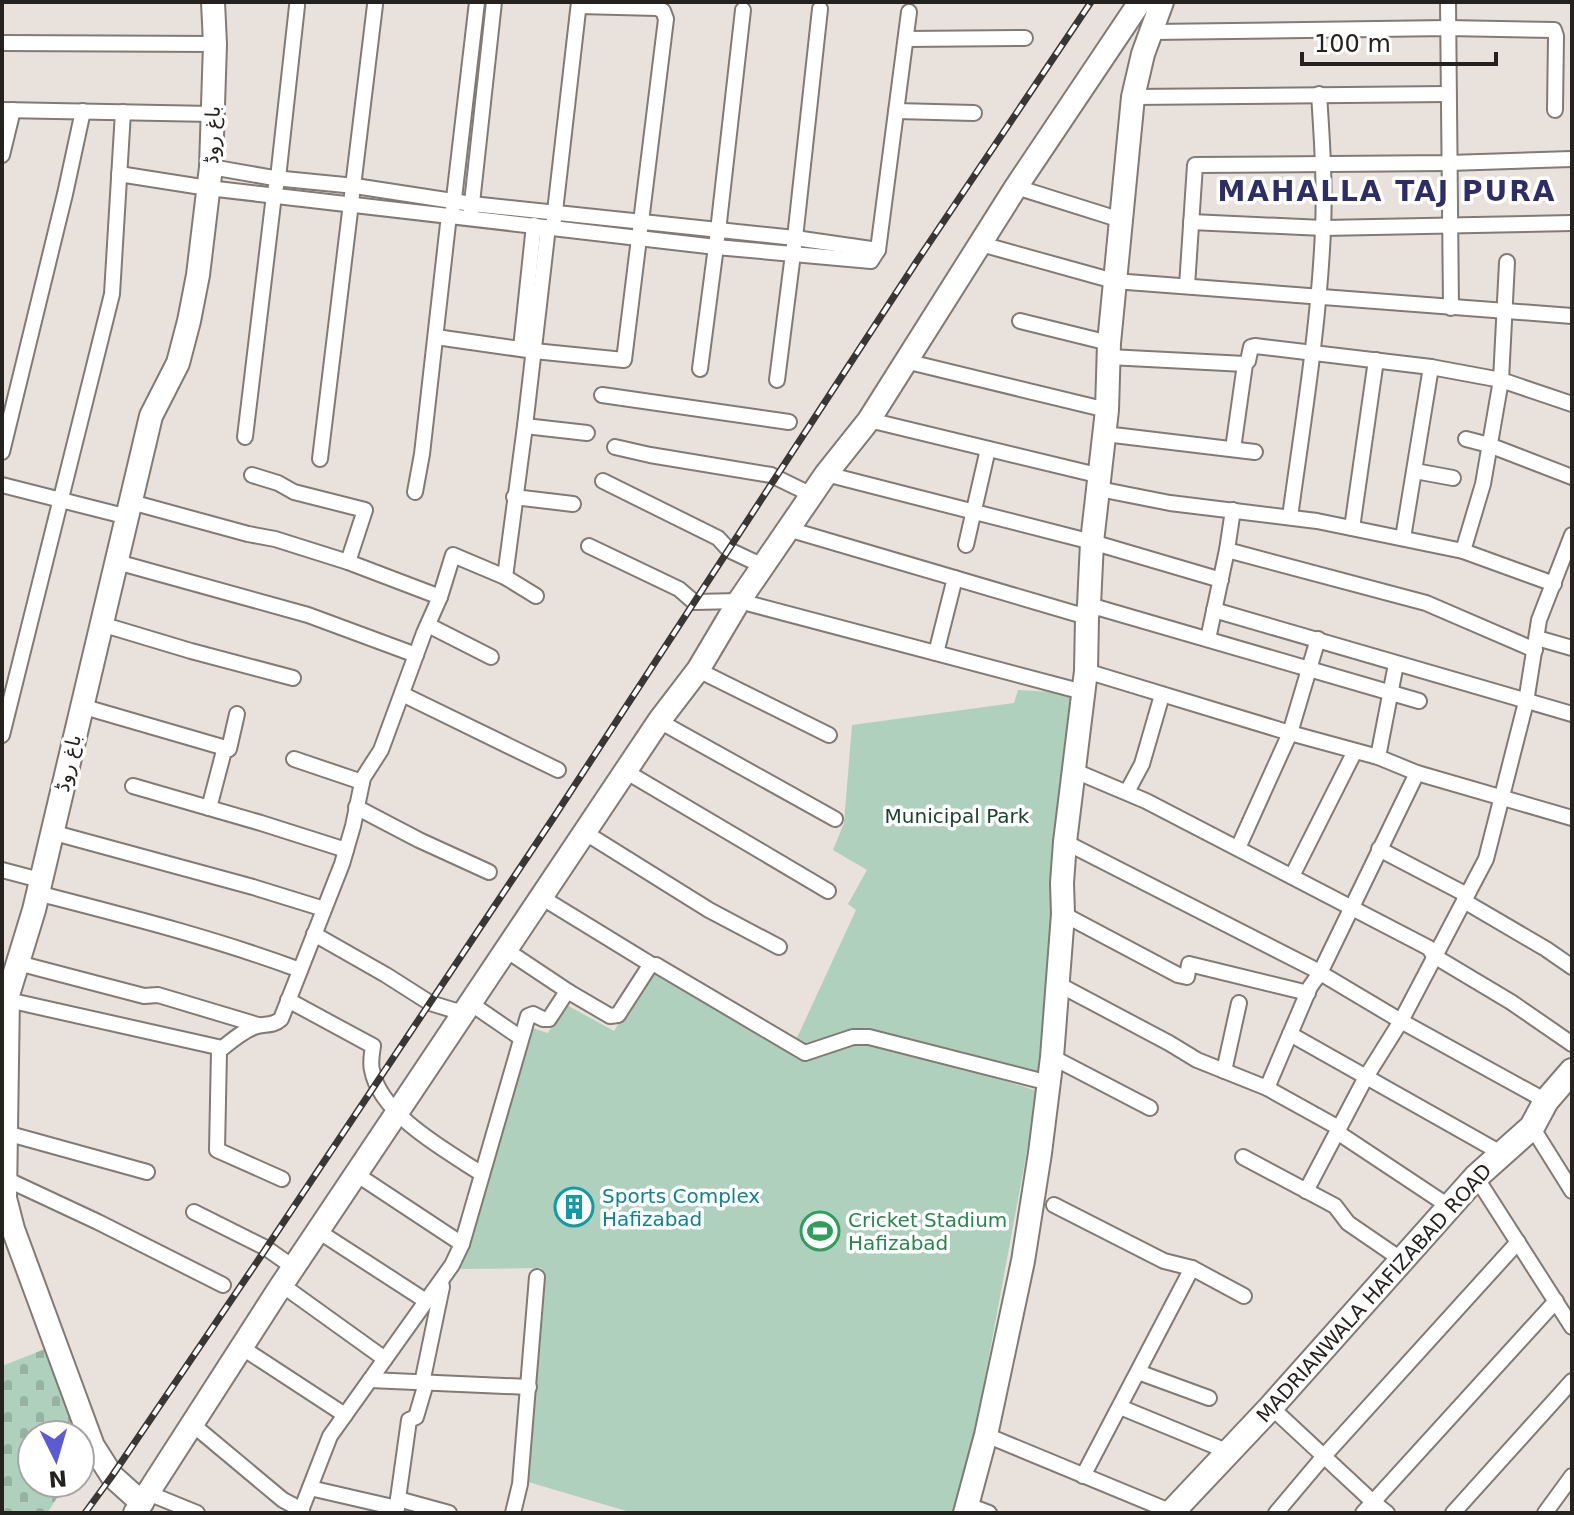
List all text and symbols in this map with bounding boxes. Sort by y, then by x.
scale bar [1302,16,1496,66]
text: 100 m [1314,30,1391,58]
street label: باغ روڈ [199,106,225,164]
district label: MAHALLA TAJ PURA [1218,175,1557,208]
street label: باغ روڈ [50,732,86,794]
park label: Municipal Park [885,804,1030,828]
street label: MADRIANWALA HAFIZABAD ROAD [1251,1159,1497,1427]
place label: Sports Complex Hafizabad [602,1184,760,1231]
building icon: Sports Complex Hafizabad [553,1186,595,1228]
place label: Cricket Stadium Hafizabad [848,1208,1007,1255]
sports icon: Cricket Stadium Hafizabad [799,1210,841,1252]
north arrow [16,1419,96,1499]
text: N [47,1465,68,1492]

